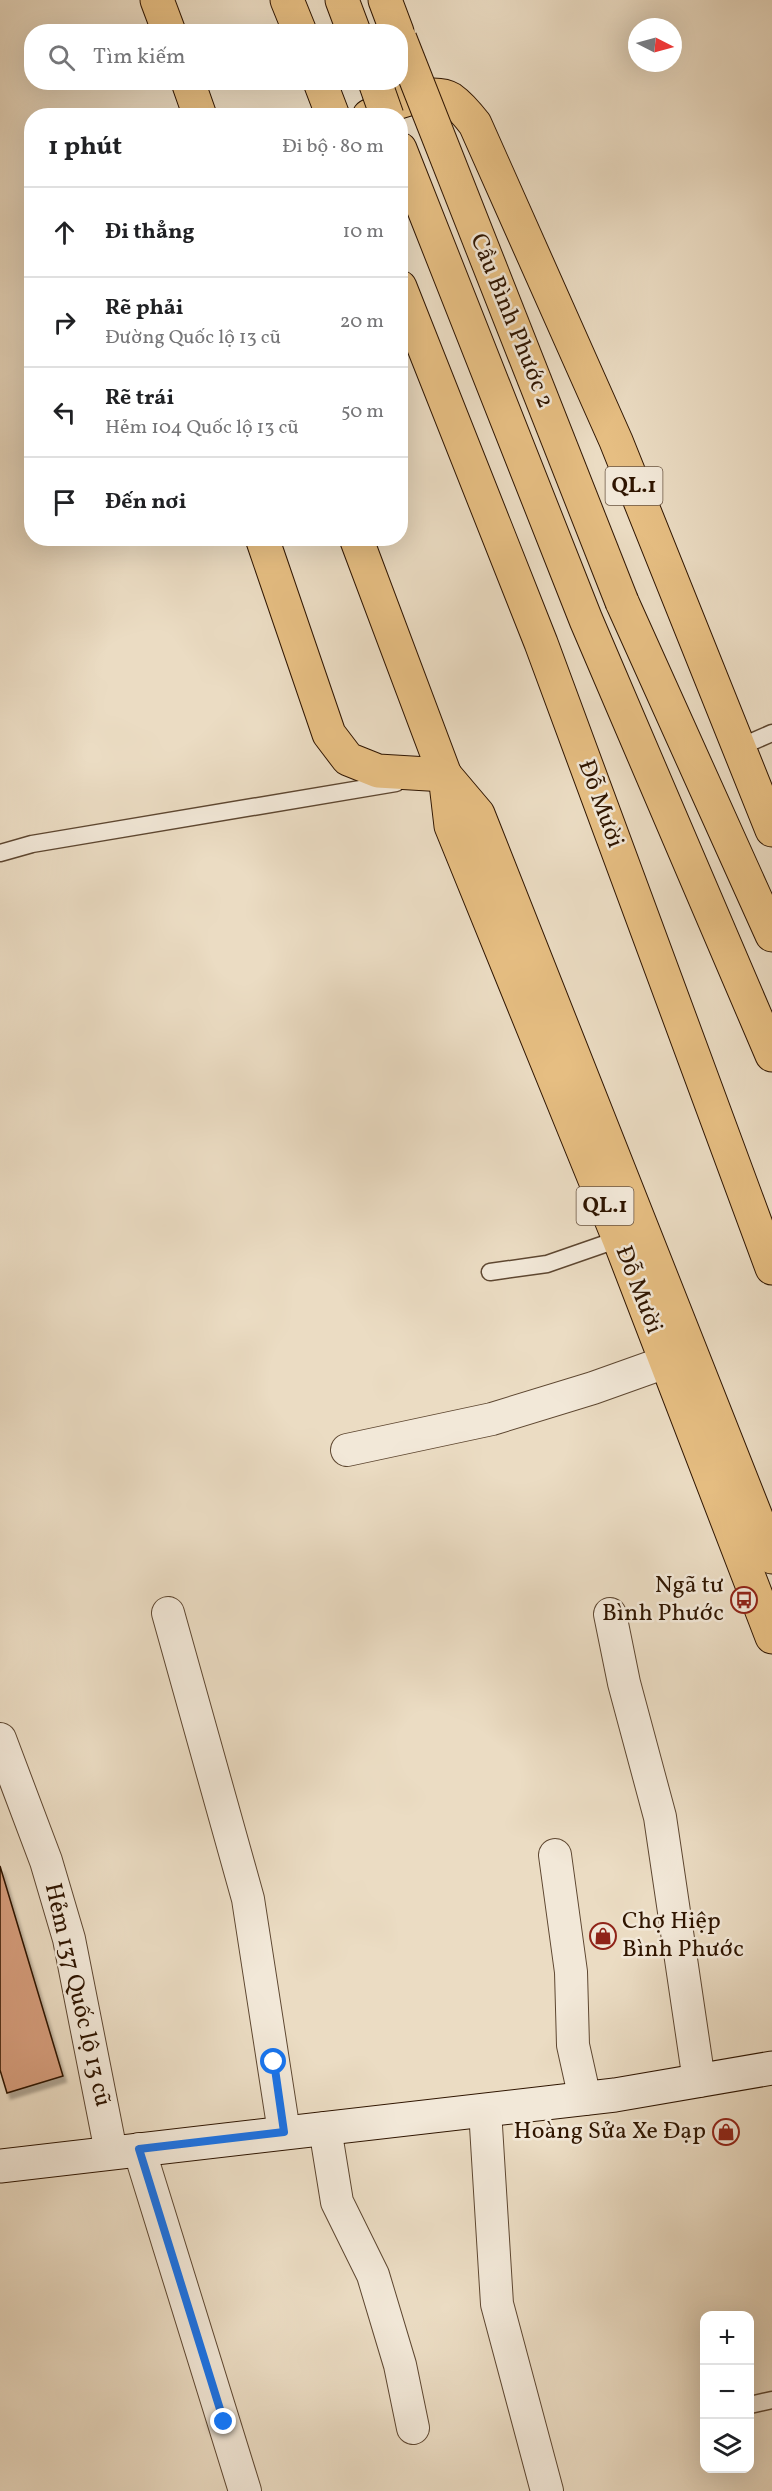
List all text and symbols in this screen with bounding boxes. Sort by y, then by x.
north arrow [628,18,682,72]
search box [24,24,408,90]
icon: search [45,41,78,74]
text: Tìm kiếm [93,42,186,73]
text: 1 phút [48,129,122,165]
text: Đi bộ · 80 m [282,133,384,161]
icon: ahead [48,216,81,249]
text: Đi thẳng [105,217,195,248]
text: 10 m [343,218,384,246]
street label: Cầu Bình Phước 2 [460,229,562,413]
text: Rẽ phải [105,293,184,324]
icon: right [48,306,81,339]
text: 20 m [340,308,384,336]
text: Đường Quốc lộ 13 cũ [105,324,281,352]
text: Rẽ trái [105,383,174,414]
icon: left [48,396,81,429]
text: 50 m [341,398,384,426]
text: Hẻm 104 Quốc lộ 13 cũ [105,414,299,442]
road number: QL.1 [606,467,662,505]
icon: arrive [48,486,81,519]
text: Đến nơi [105,487,187,518]
street label: Đỗ Mười [568,755,632,853]
road number: QL.1 [576,1187,634,1225]
street label: Đỗ Mười [606,1241,670,1339]
place label: Ngã tư Bình Phước [602,1569,724,1631]
bus stop icon: Ngã tư Bình Phước [729,1585,759,1615]
street label: Hẻm 137 Quốc lộ 13 cũ [35,1880,119,2110]
place label: Chợ Hiệp Bình Phước [622,1905,744,1967]
shop icon: Chợ Hiệp Bình Phước [588,1921,618,1951]
route start [260,2048,286,2074]
place label: Hoàng Sửa Xe Đạp [514,2115,706,2149]
shop icon: Hoàng Sửa Xe Đạp [711,2117,741,2147]
map controls [700,2311,754,2473]
button: + [700,2311,754,2365]
button: − [700,2365,754,2419]
route end [210,2408,236,2434]
button: layers [700,2419,754,2473]

